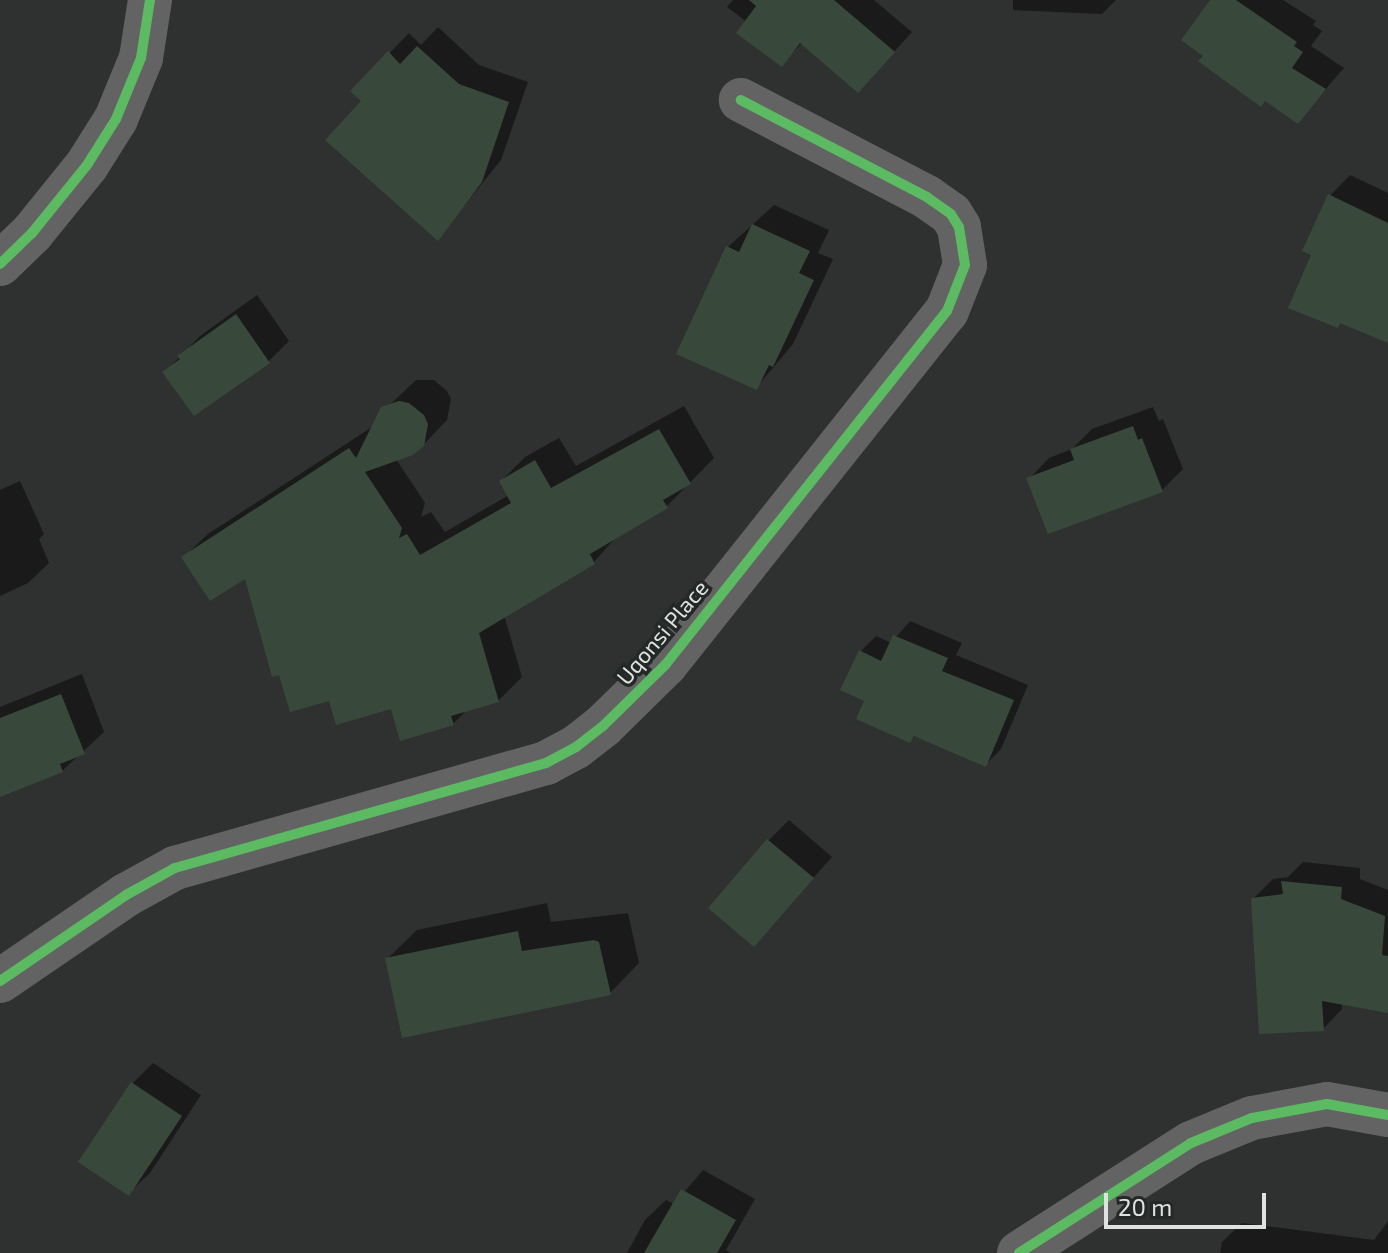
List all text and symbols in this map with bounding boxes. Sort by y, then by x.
street label: Uqonsi Place [611,574,713,690]
scale bar [1108,1177,1270,1227]
text: 20 m [1118,1192,1172,1221]

